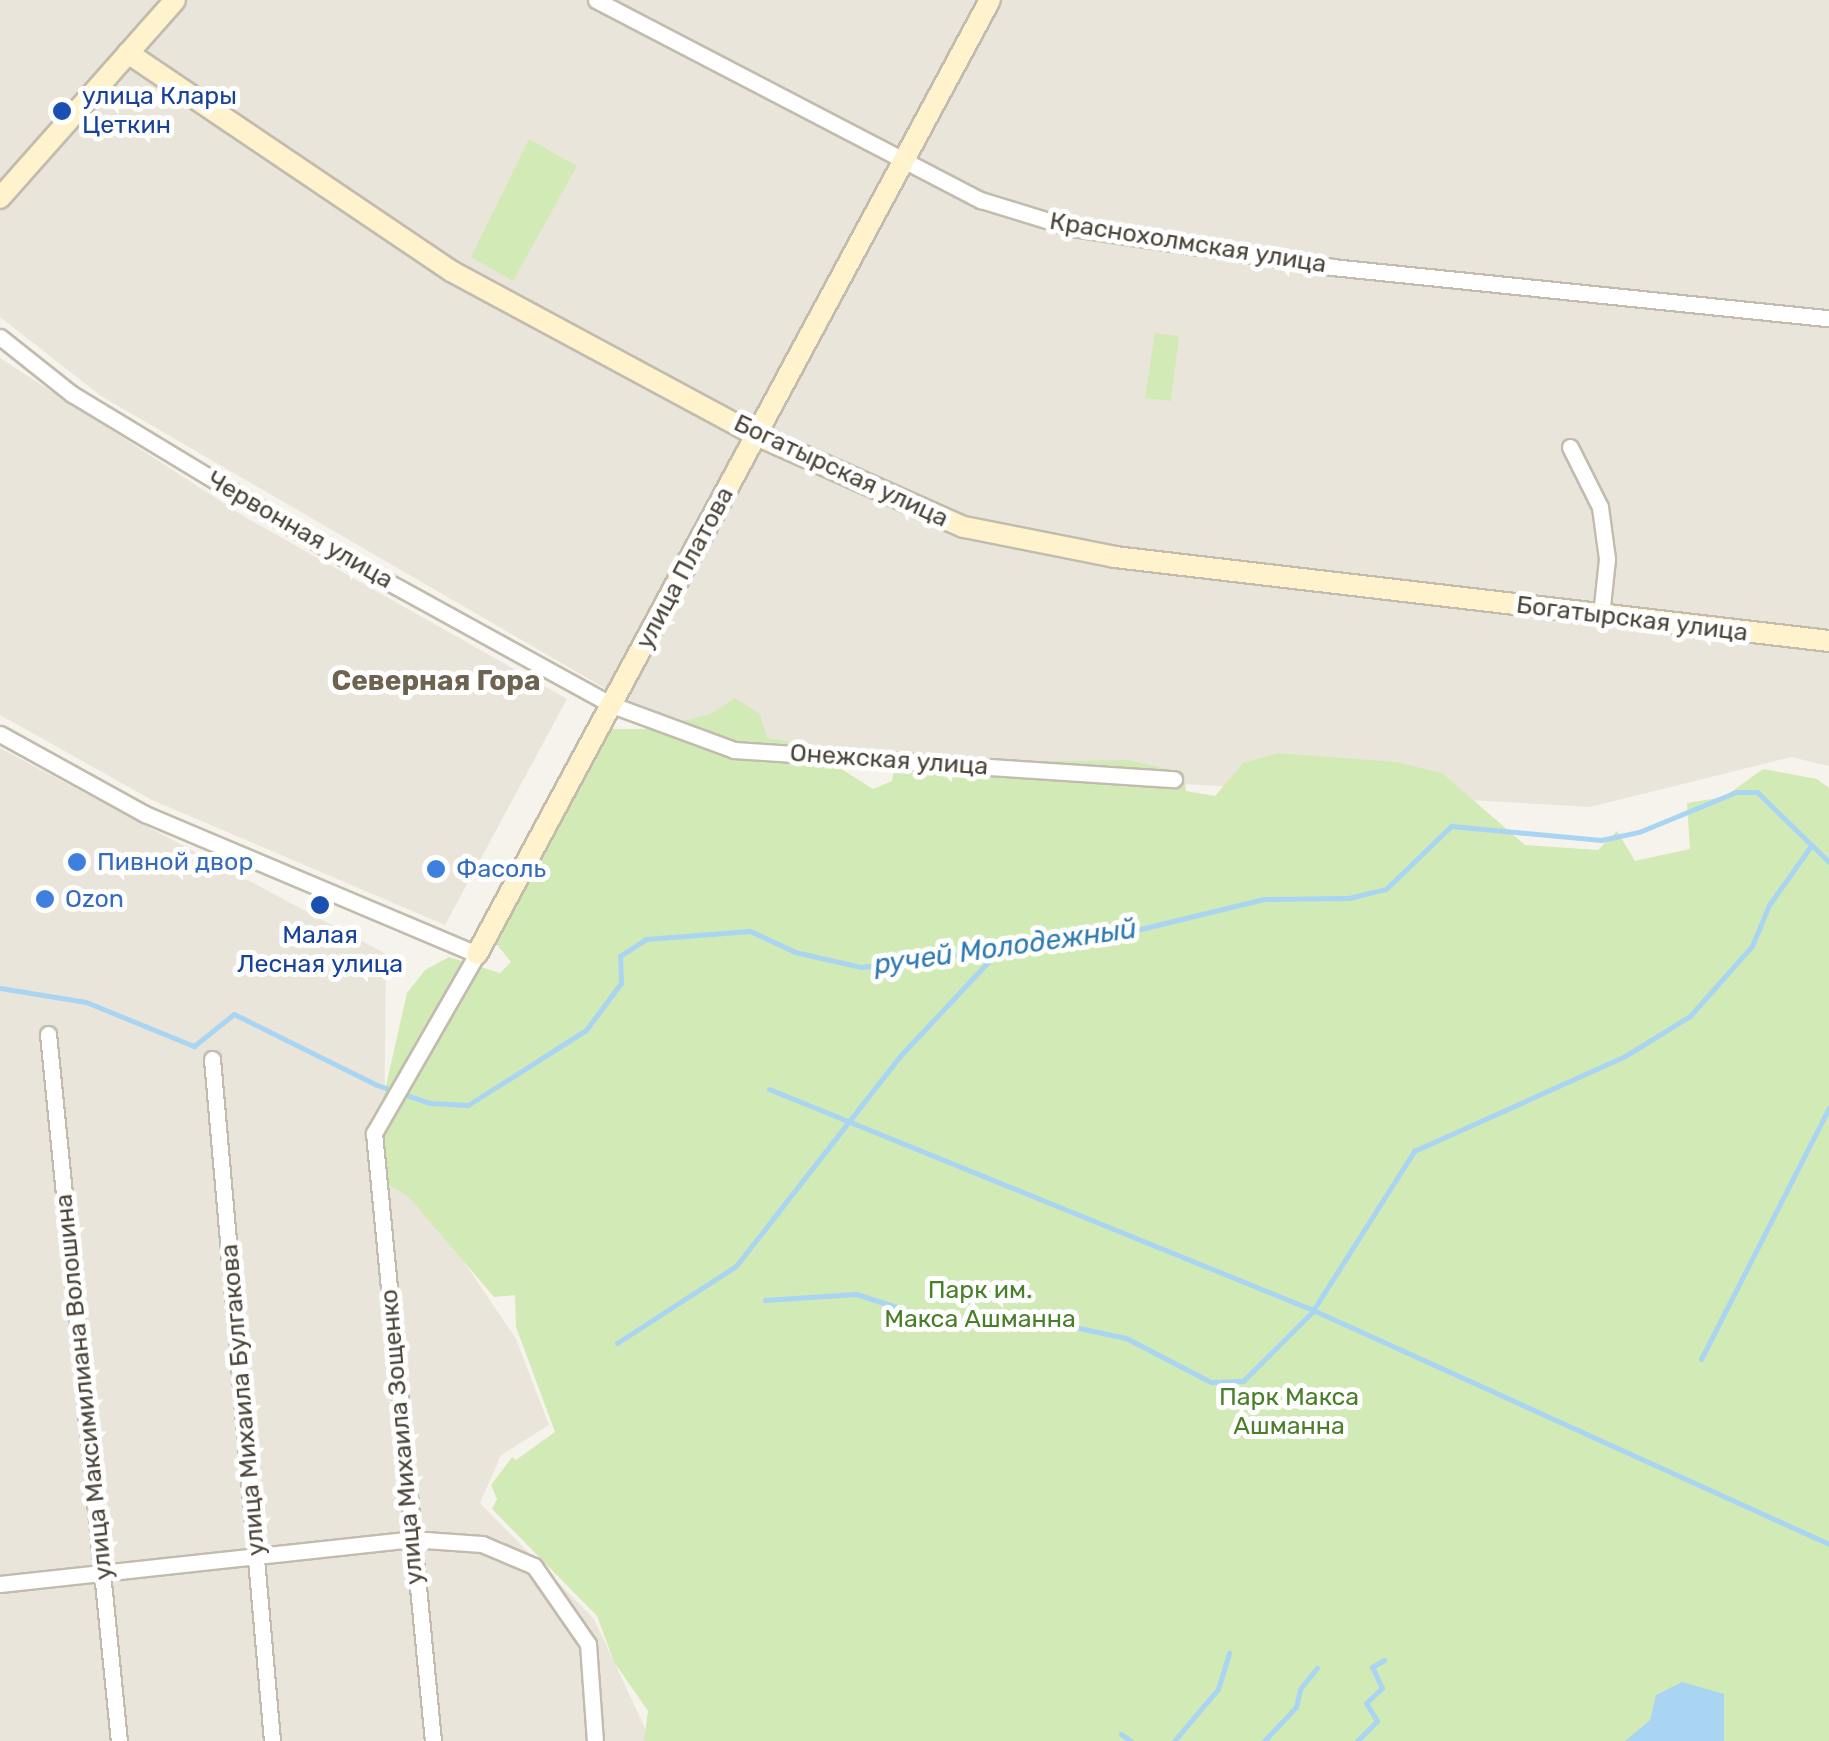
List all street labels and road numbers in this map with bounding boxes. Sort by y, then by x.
street label: Краснохолмская улица [1047,206,1329,280]
street label: Богатырская улица [729,408,953,534]
street label: Червонная улица [202,465,398,595]
street label: улица Платова [630,482,740,654]
street label: Богатырская улица [1515,590,1749,648]
street label: Онежская улица [789,738,989,782]
street label: улица Максимилиана Волошина [49,1192,119,1582]
street label: улица Михаила Булгакова [214,1243,272,1557]
street label: улица Михаила Зощенко [374,1288,430,1586]

